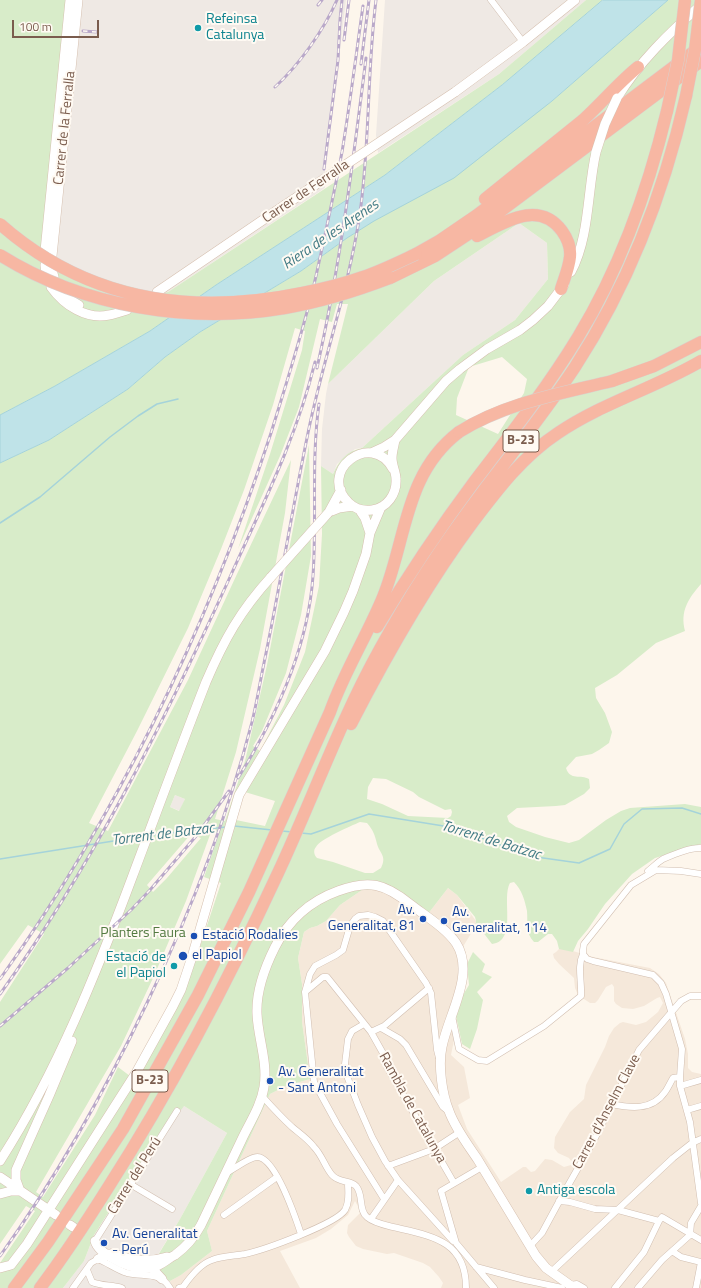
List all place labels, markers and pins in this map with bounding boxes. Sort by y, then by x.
place label: Refeinsa Catalunya [206,12,264,44]
marker: Refeinsa Catalunya [193,23,203,33]
place label: Av. Generalitat, 81 [328,903,415,936]
place label: Av. Generalitat, 114 [452,905,547,938]
marker: Av. Generalitat, 81 [418,914,428,924]
marker: Av. Generalitat, 114 [439,916,449,926]
place label: Estació Rodalies [202,928,298,944]
marker: Estació Rodalies [189,931,199,941]
place label: el Papiol [192,948,242,964]
place label: Estació de el Papiol [106,950,166,982]
marker: el Papiol [177,950,189,962]
marker: Estació de el Papiol [169,961,179,971]
place label: Av. Generalitat - Sant Antoni [278,1065,364,1098]
marker: Av. Generalitat - Sant Antoni [265,1076,275,1086]
place label: Antiga escola [537,1183,615,1199]
marker: Antiga escola [524,1186,534,1196]
place label: Av. Generalitat - Perú [112,1227,198,1260]
marker: Av. Generalitat - Perú [99,1238,109,1248]

